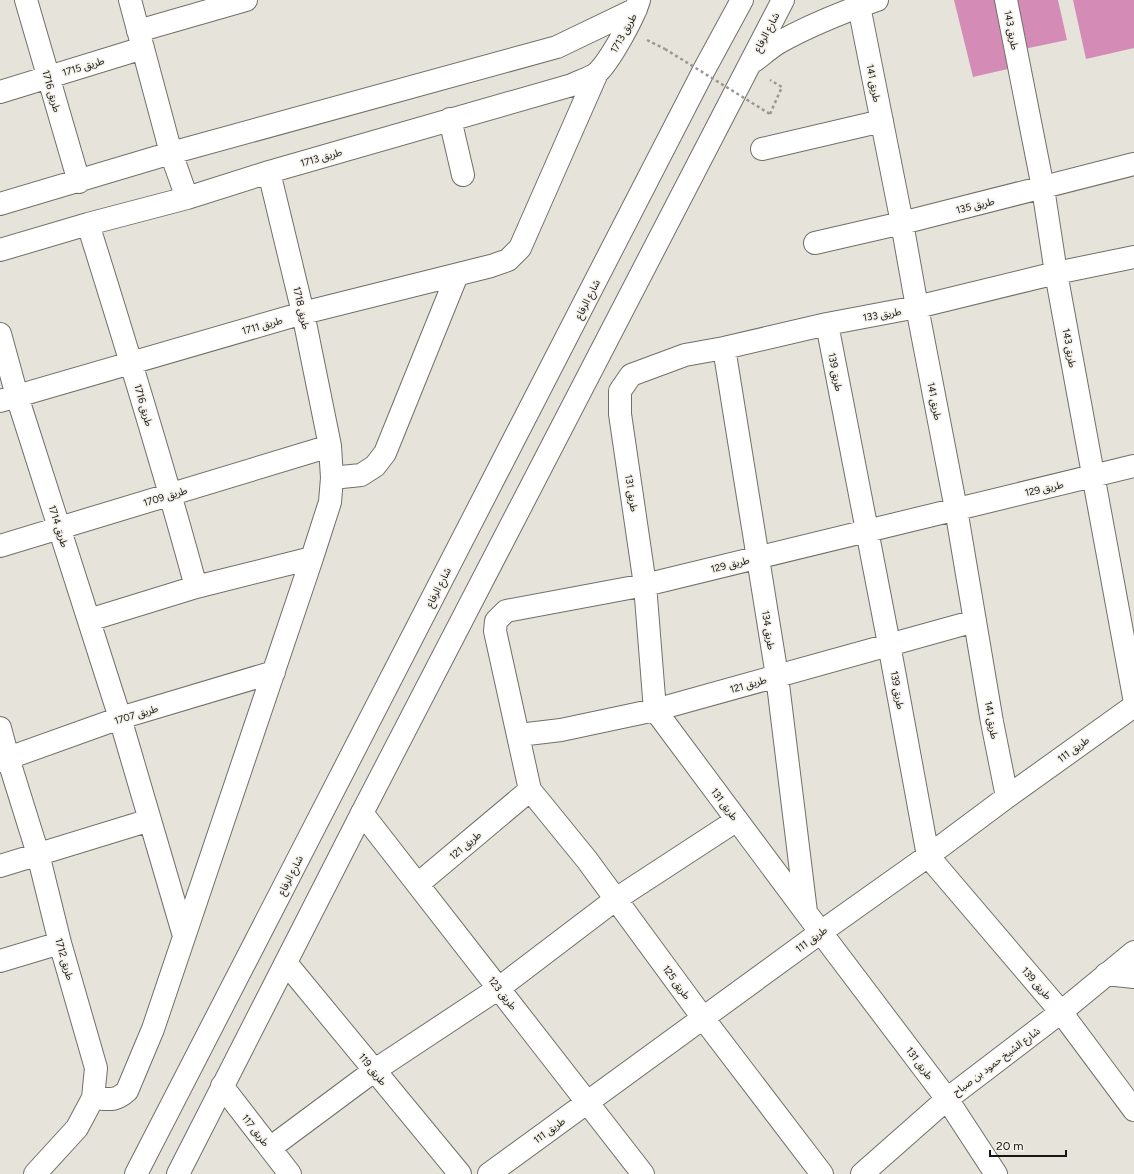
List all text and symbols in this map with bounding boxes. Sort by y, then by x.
street label: طريق 143 [1001,9,1022,51]
street label: شارع الرفاع [751,10,783,55]
street label: طريق 1713 [607,11,640,55]
street label: طريق 1715 [61,54,106,79]
street label: طريق 141 [863,63,884,103]
street label: طريق 1716 [39,69,64,114]
street label: طريق 1713 [299,145,344,170]
street label: طريق 135 [954,194,996,217]
street label: شارع الرفاع [572,277,604,322]
street label: طريق 1718 [290,285,313,331]
street label: طريق 133 [862,305,903,324]
street label: طريق 1711 [240,313,284,337]
street label: طريق 143 [1060,327,1079,369]
street label: طريق 139 [825,352,846,393]
street label: طريق 141 [924,381,945,421]
street label: طريق 1716 [131,383,156,428]
street label: طريق 131 [622,473,641,513]
street label: طريق 129 [1023,478,1065,499]
street label: طريق 1709 [141,484,189,509]
street label: طريق 1714 [46,503,72,549]
street label: طريق 129 [709,553,751,576]
street label: شارع الرفاع [423,565,455,610]
street label: طريق 134 [759,609,778,651]
street label: طريق 139 [888,670,907,711]
street label: طريق 121 [728,673,768,696]
street label: طريق 141 [982,700,1001,740]
street label: طريق 1707 [113,702,160,727]
street label: طريق 111 [1055,733,1092,765]
street label: طريق 131 [708,785,741,823]
street label: طريق 121 [447,828,484,863]
street label: شارع الرفاع [275,853,307,898]
street label: طريق 111 [793,923,830,955]
street label: طريق 1712 [52,937,77,982]
street label: طريق 125 [660,963,694,1002]
street label: طريق 139 [1019,964,1055,1003]
street label: طريق 123 [485,974,520,1013]
street label: شارع الشيخ حمود بن صباح [950,1024,1043,1099]
street label: طريق 131 [903,1044,936,1082]
street label: طريق 119 [356,1050,390,1088]
street label: طريق 117 [239,1111,272,1149]
street label: طريق 111 [531,1114,568,1146]
scale bar [990,1132,1066,1158]
text: 20 m [996,1139,1024,1153]

